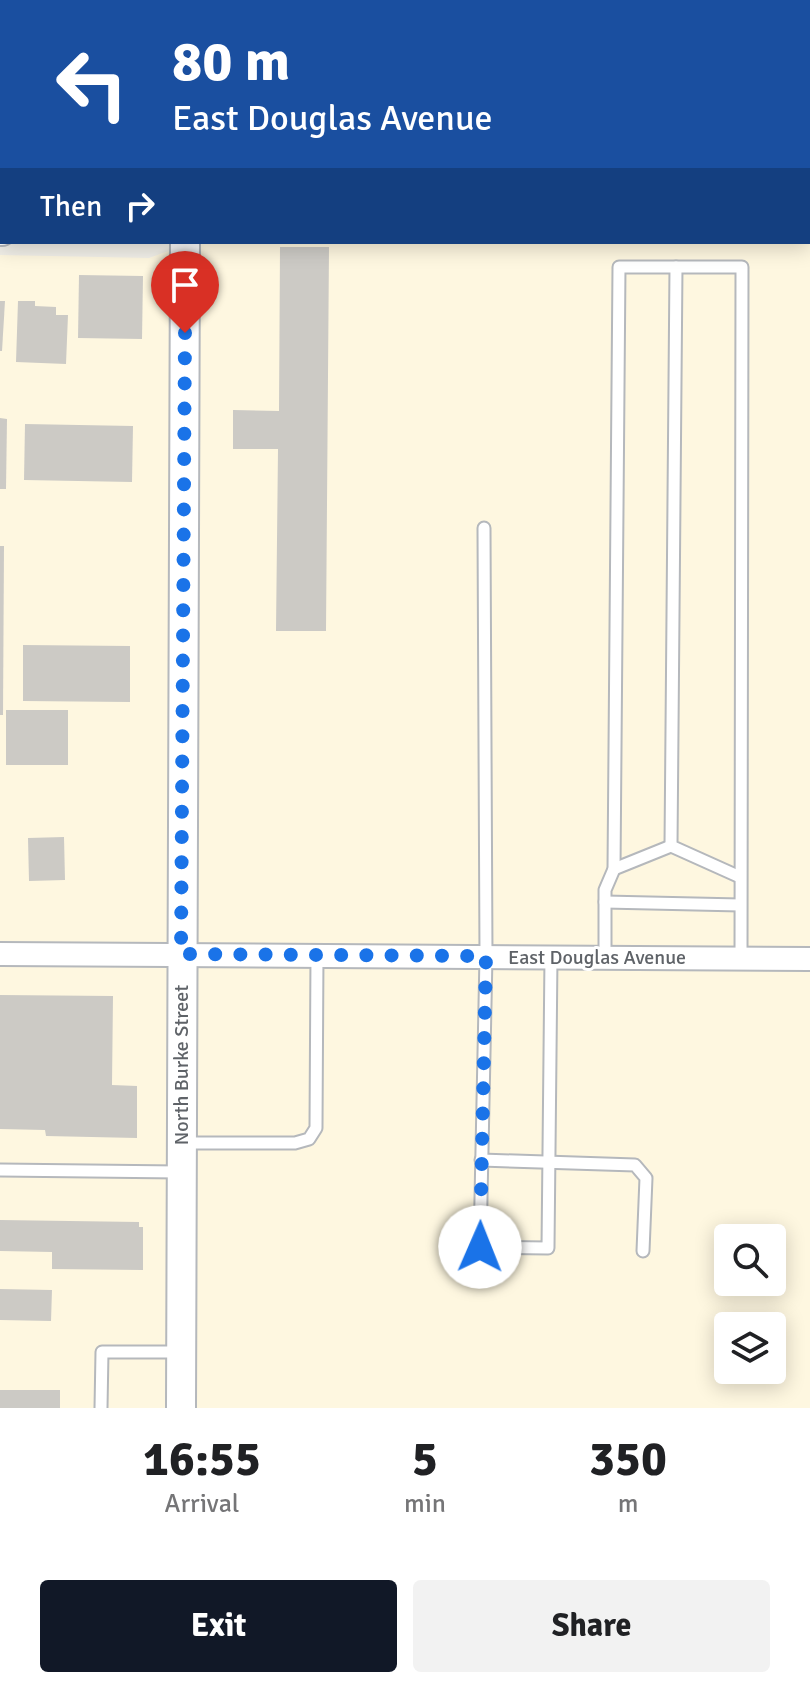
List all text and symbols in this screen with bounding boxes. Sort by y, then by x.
text: 80 m [172,27,290,96]
icon: left [40,32,144,136]
text: East Douglas Avenue [172,96,493,141]
icon: right [118,184,162,228]
text: Then [40,188,102,225]
pin [151,251,219,333]
icon: arrive [163,263,207,307]
street label: East Douglas Avenue [508,945,686,970]
street label: North Burke Street [169,985,194,1145]
position arrow [438,1205,522,1289]
map controls [714,1224,786,1384]
button: search [714,1224,786,1296]
button: layers [714,1312,786,1384]
text: 16:55 [143,1430,261,1489]
text: 5 [412,1430,438,1489]
text: 350 [589,1430,667,1489]
text: Arrival [165,1488,239,1520]
text: min [404,1488,446,1520]
text: m [618,1488,638,1520]
button: Exit [40,1580,397,1672]
button: Share [413,1580,770,1672]

